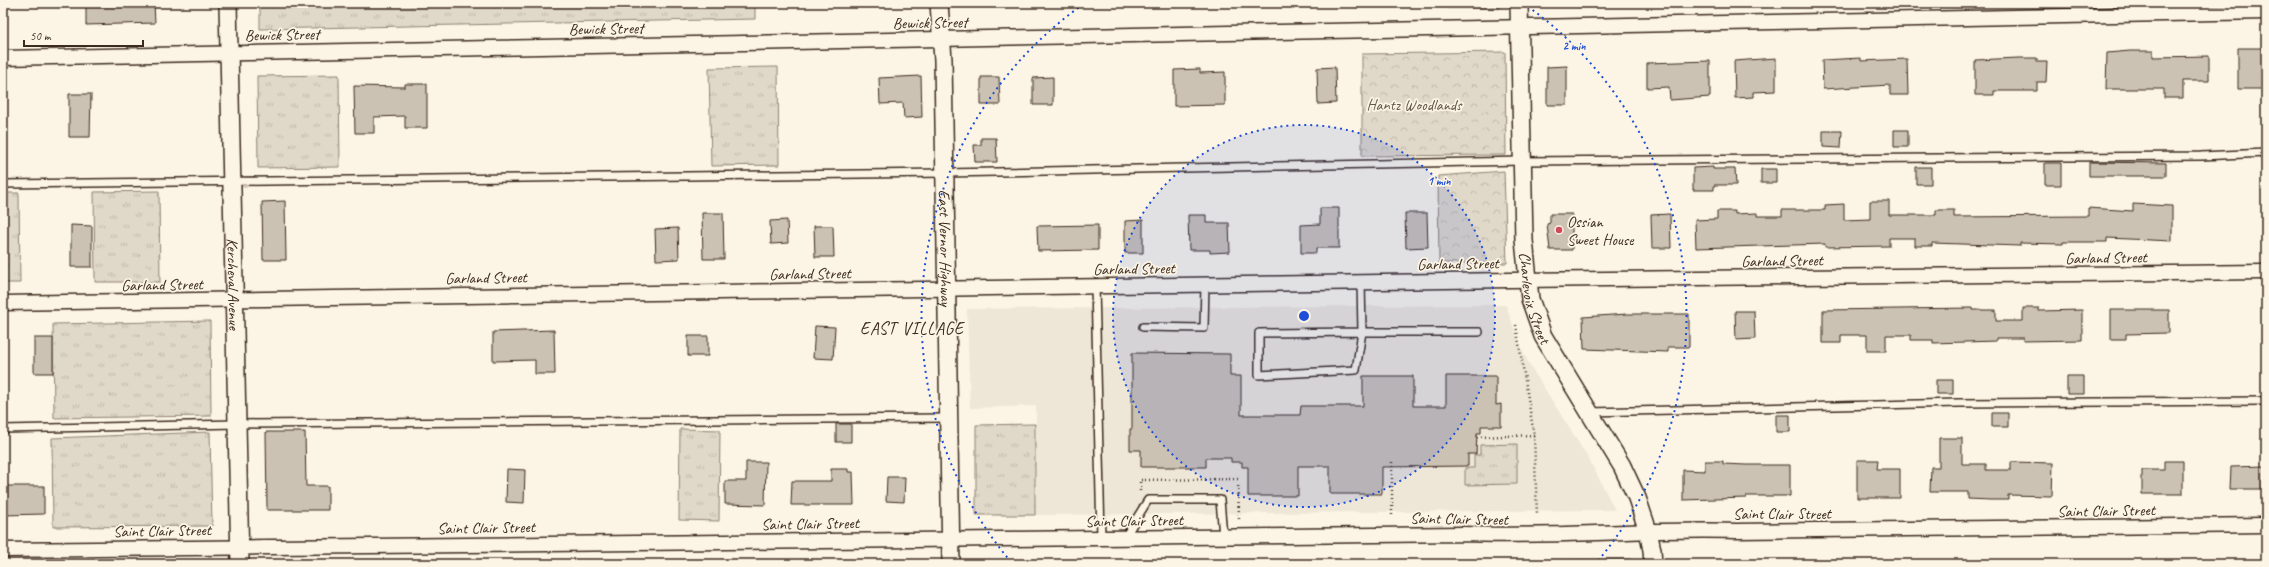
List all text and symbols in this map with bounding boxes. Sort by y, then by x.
street label: Bewick Street [892,12,970,34]
street label: Bewick Street [568,18,646,40]
scale bar [24,22,143,48]
street label: Bewick Street [244,24,322,46]
text: 50 m [30,28,52,44]
text: 2 min [1563,38,1586,54]
park label: Hantz Woodlands [1366,95,1463,115]
text: 1 min [1428,173,1451,189]
street label: East Vernor Highway [934,189,956,308]
place label: Ossian Sweet House [1567,212,1635,250]
marker: Ossian Sweet House [1554,225,1564,235]
street label: Kercheval Avenue [222,238,244,332]
street label: Garland Street [2065,247,2149,269]
street label: Garland Street [1741,250,1825,272]
street label: Charlevoix Street [1514,251,1555,349]
street label: Garland Street [1417,253,1501,275]
street label: Garland Street [1093,258,1177,280]
street label: Garland Street [769,263,853,285]
street label: Garland Street [445,267,529,289]
street label: Garland Street [121,274,205,296]
centre of rings [1297,309,1311,323]
district label: EAST VILLAGE [860,318,965,339]
street label: Saint Clair Street [2057,500,2157,522]
street label: Saint Clair Street [1733,504,1833,524]
street label: Saint Clair Street [1410,508,1510,530]
street label: Saint Clair Street [1085,510,1185,532]
street label: Saint Clair Street [761,513,861,535]
street label: Saint Clair Street [437,517,537,539]
street label: Saint Clair Street [113,520,213,542]

